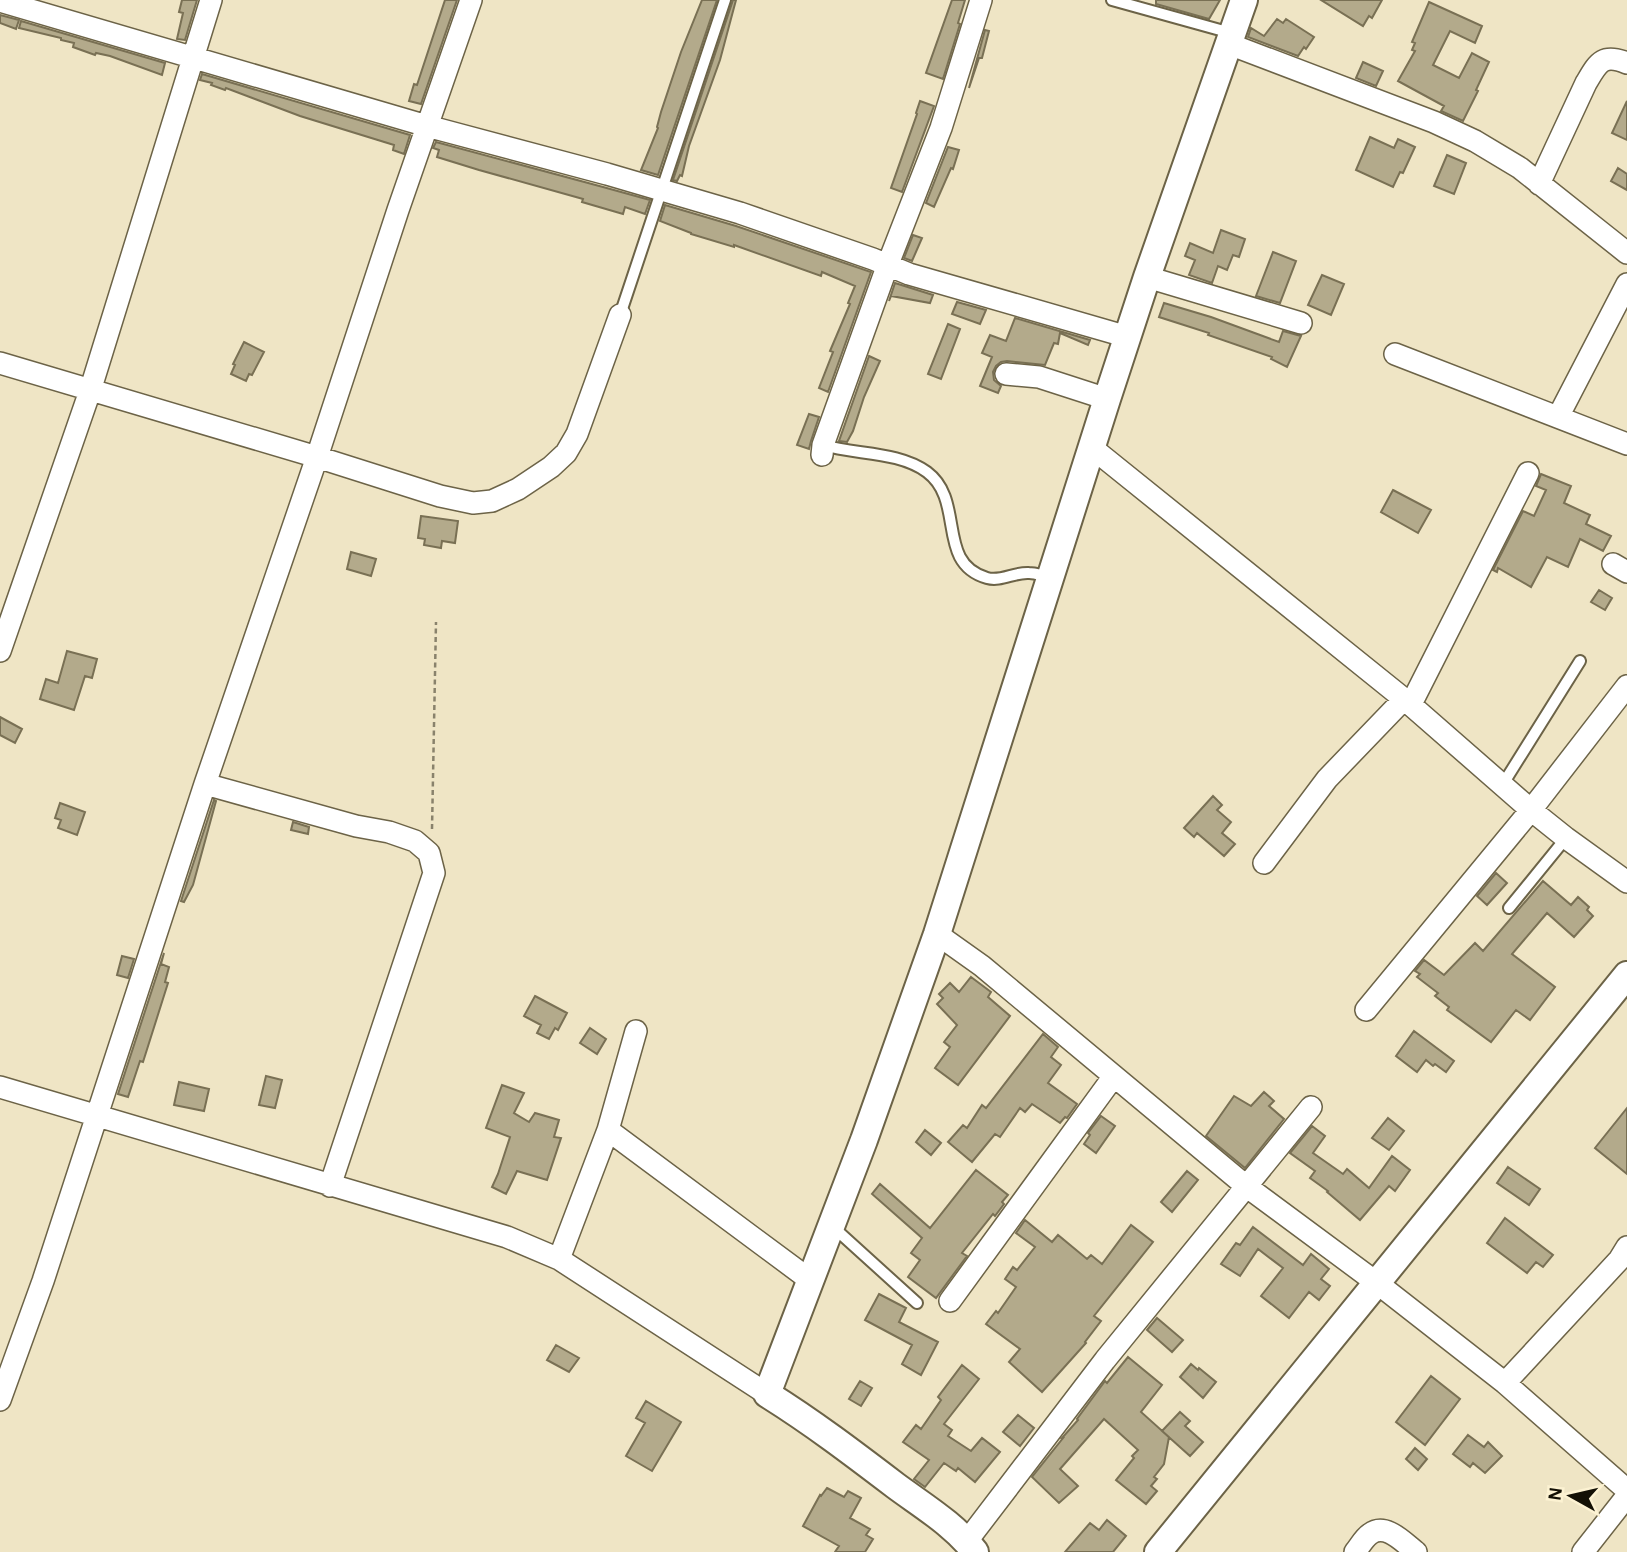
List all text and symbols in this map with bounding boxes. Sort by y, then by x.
north arrow [1536,1461,1606,1531]
text: N [1545,1486,1566,1502]

